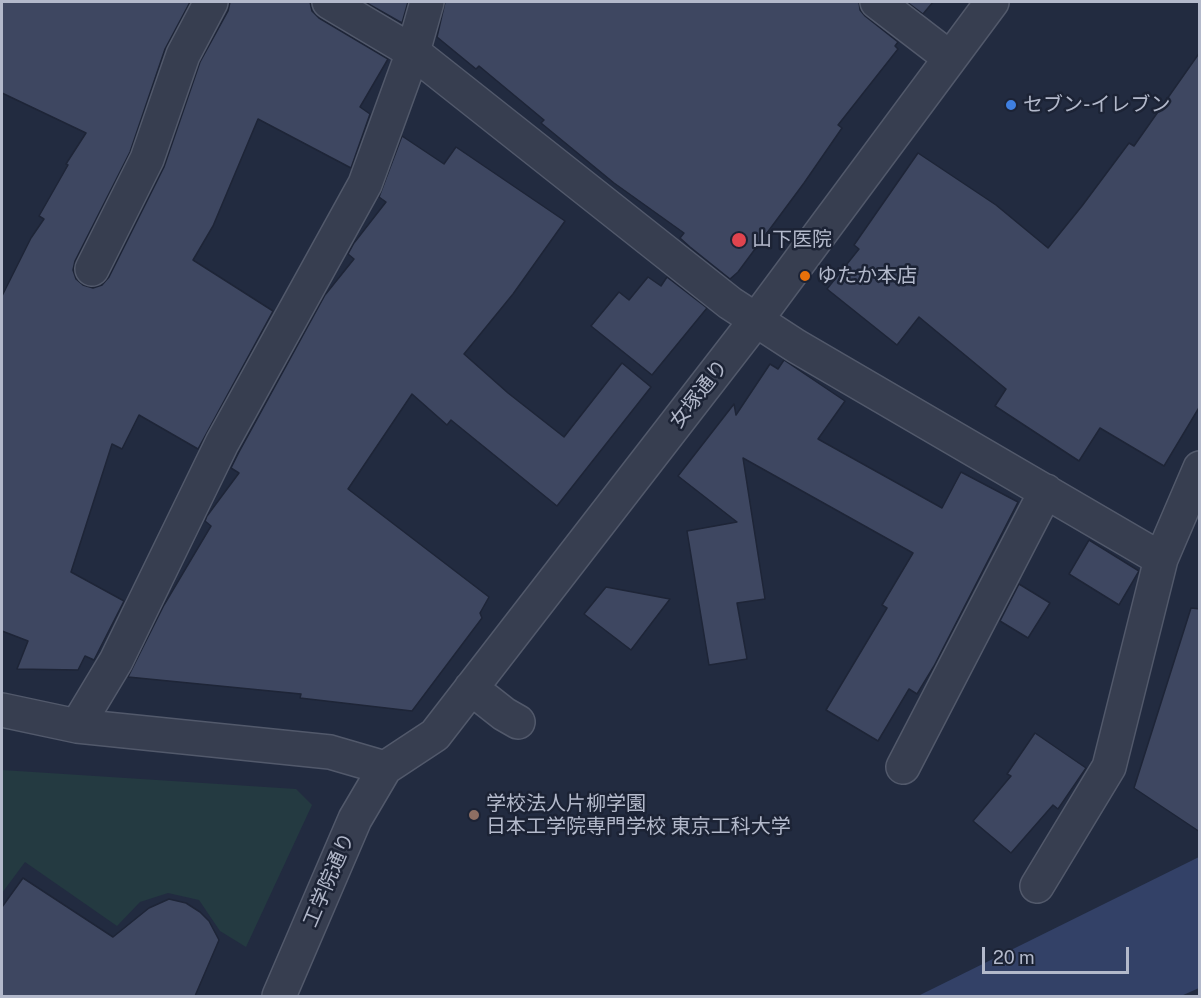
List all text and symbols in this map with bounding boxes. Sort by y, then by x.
place label: セブン-イレブン [1023,93,1171,117]
marker: セブン-イレブン [1004,98,1018,112]
place label: 山下医院 [752,228,832,252]
marker: 山下医院 [730,231,748,249]
place label: ゆたか本店 [817,264,917,288]
marker: ゆたか本店 [798,269,812,283]
street label: 女塚通り [665,355,733,433]
place label: 学校法人片柳学園 日本工学院専門学校 東京工科大学 [486,792,791,839]
marker: 学校法人片柳学園 日本工学院専門学校 東京工科大学 [467,808,481,822]
street label: 工学院通り [298,829,360,931]
scale bar [985,935,1132,973]
text: 20 m [993,947,1035,968]

